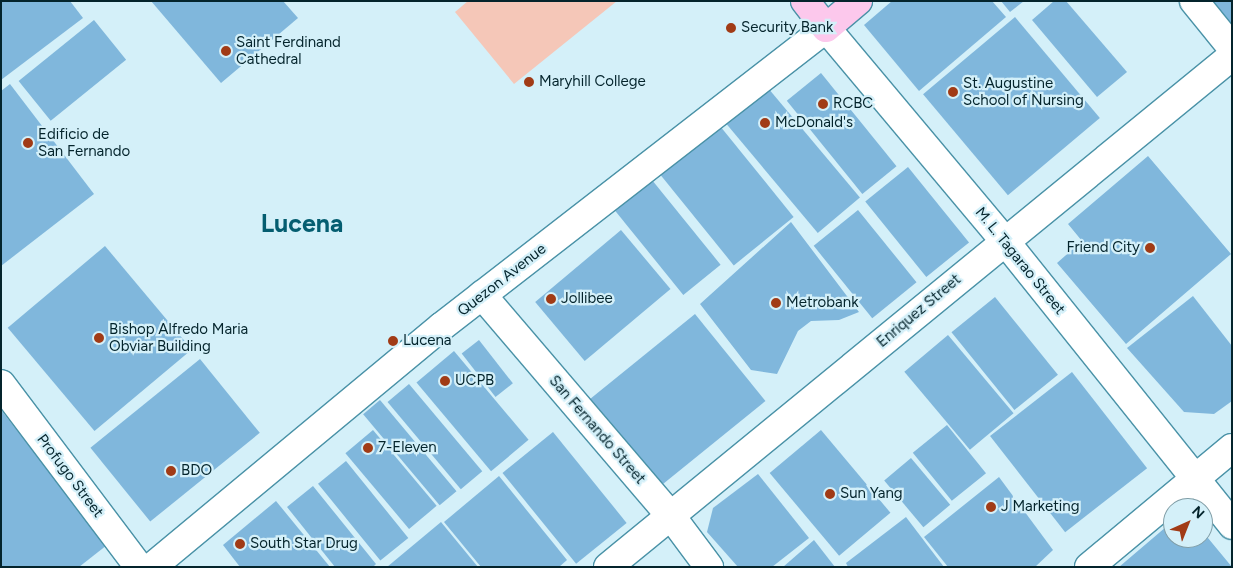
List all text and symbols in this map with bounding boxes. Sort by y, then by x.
place label: Security Bank [741,19,833,37]
marker: Security Bank [725,22,737,34]
place label: Saint Ferdinand Cathedral [236,33,341,68]
marker: Saint Ferdinand Cathedral [220,45,232,57]
place label: Maryhill College [539,73,646,91]
place label: St. Augustine School of Nursing [963,74,1084,109]
marker: Maryhill College [523,76,535,88]
marker: St. Augustine School of Nursing [947,86,959,98]
place label: RCBC [833,95,873,113]
marker: RCBC [817,98,829,110]
place label: McDonald's [775,114,853,132]
marker: McDonald's [759,117,771,129]
place label: Edificio de San Fernando [38,125,130,160]
marker: Edificio de San Fernando [22,137,34,149]
street label: M. L. Tagarao Street [971,204,1069,318]
district label: Lucena [261,208,343,238]
place label: Friend City [1067,239,1140,257]
street label: Quezon Avenue [454,240,550,320]
marker: Friend City [1144,242,1156,254]
street label: Enriquez Street [873,271,965,351]
place label: Jollibee [561,290,613,308]
marker: Jollibee [545,293,557,305]
place label: Metrobank [786,294,858,312]
marker: Metrobank [770,297,782,309]
place label: Bishop Alfredo Maria Obviar Building [109,320,248,355]
marker: Bishop Alfredo Maria Obviar Building [93,332,105,344]
place label: Lucena [403,332,451,350]
marker: Lucena [387,335,399,347]
place label: UCPB [455,372,494,390]
street label: San Fernando Street [545,372,649,488]
marker: UCPB [439,375,451,387]
street label: Profugo Street [33,431,107,521]
place label: 7-Eleven [378,439,437,457]
marker: 7-Eleven [362,442,374,454]
place label: BDO [181,462,212,480]
marker: BDO [165,465,177,477]
place label: Sun Yang [840,485,903,503]
marker: Sun Yang [824,488,836,500]
place label: J Marketing [1001,498,1079,516]
north arrow [1163,498,1213,548]
marker: J Marketing [985,501,997,513]
text: N [1188,503,1208,522]
place label: South Star Drug [250,535,358,553]
marker: South Star Drug [234,538,246,550]

